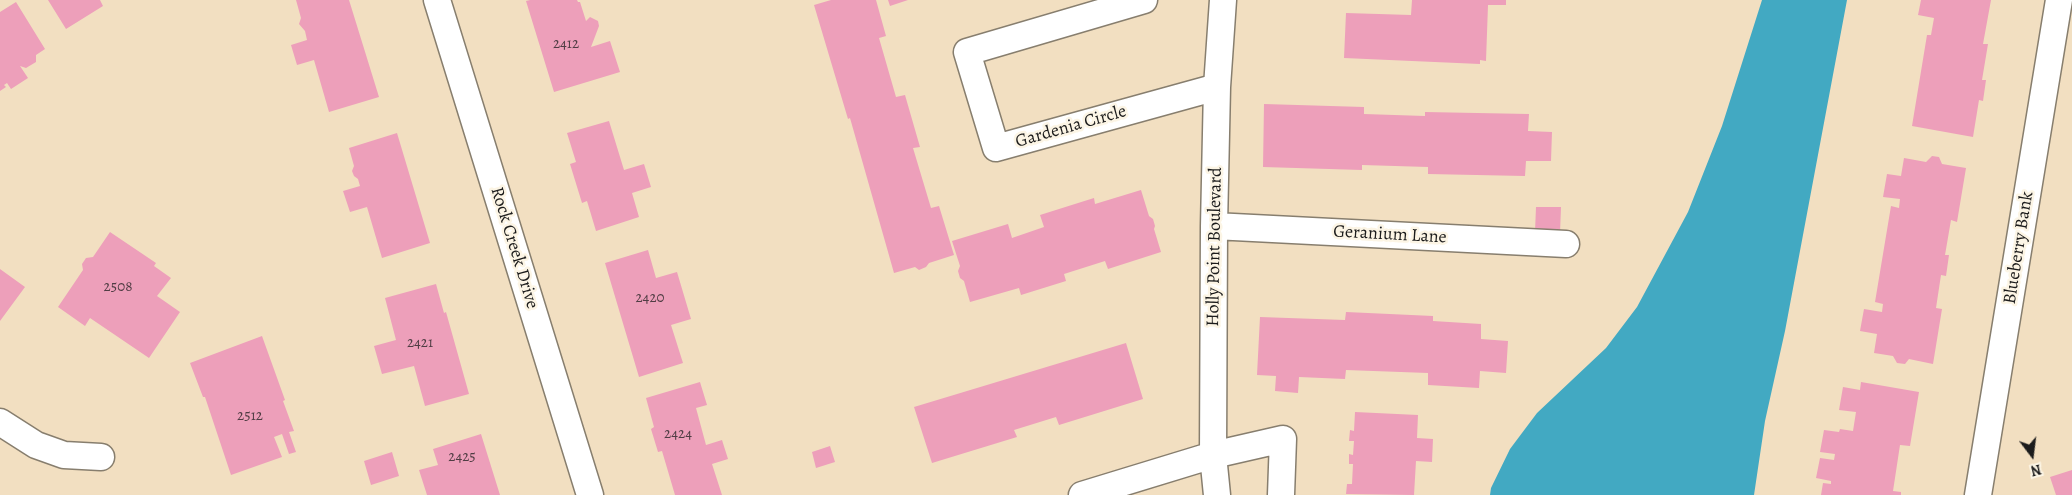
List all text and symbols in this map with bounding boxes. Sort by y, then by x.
house number: 2412 [553,35,579,53]
street label: Gardenia Circle [1013,101,1129,153]
street label: Holly Point Boulevard [1203,167,1227,327]
street label: Rock Creek Drive [485,184,543,312]
street label: Blueberry Bank [1999,190,2039,306]
street label: Geranium Lane [1333,221,1447,249]
house number: 2508 [104,278,132,296]
house number: 2420 [635,289,665,307]
house number: 2421 [407,334,433,352]
house number: 2512 [237,407,263,425]
house number: 2424 [664,425,692,443]
north arrow [2007,430,2057,480]
house number: 2425 [448,448,476,466]
text: N [2029,459,2043,480]

